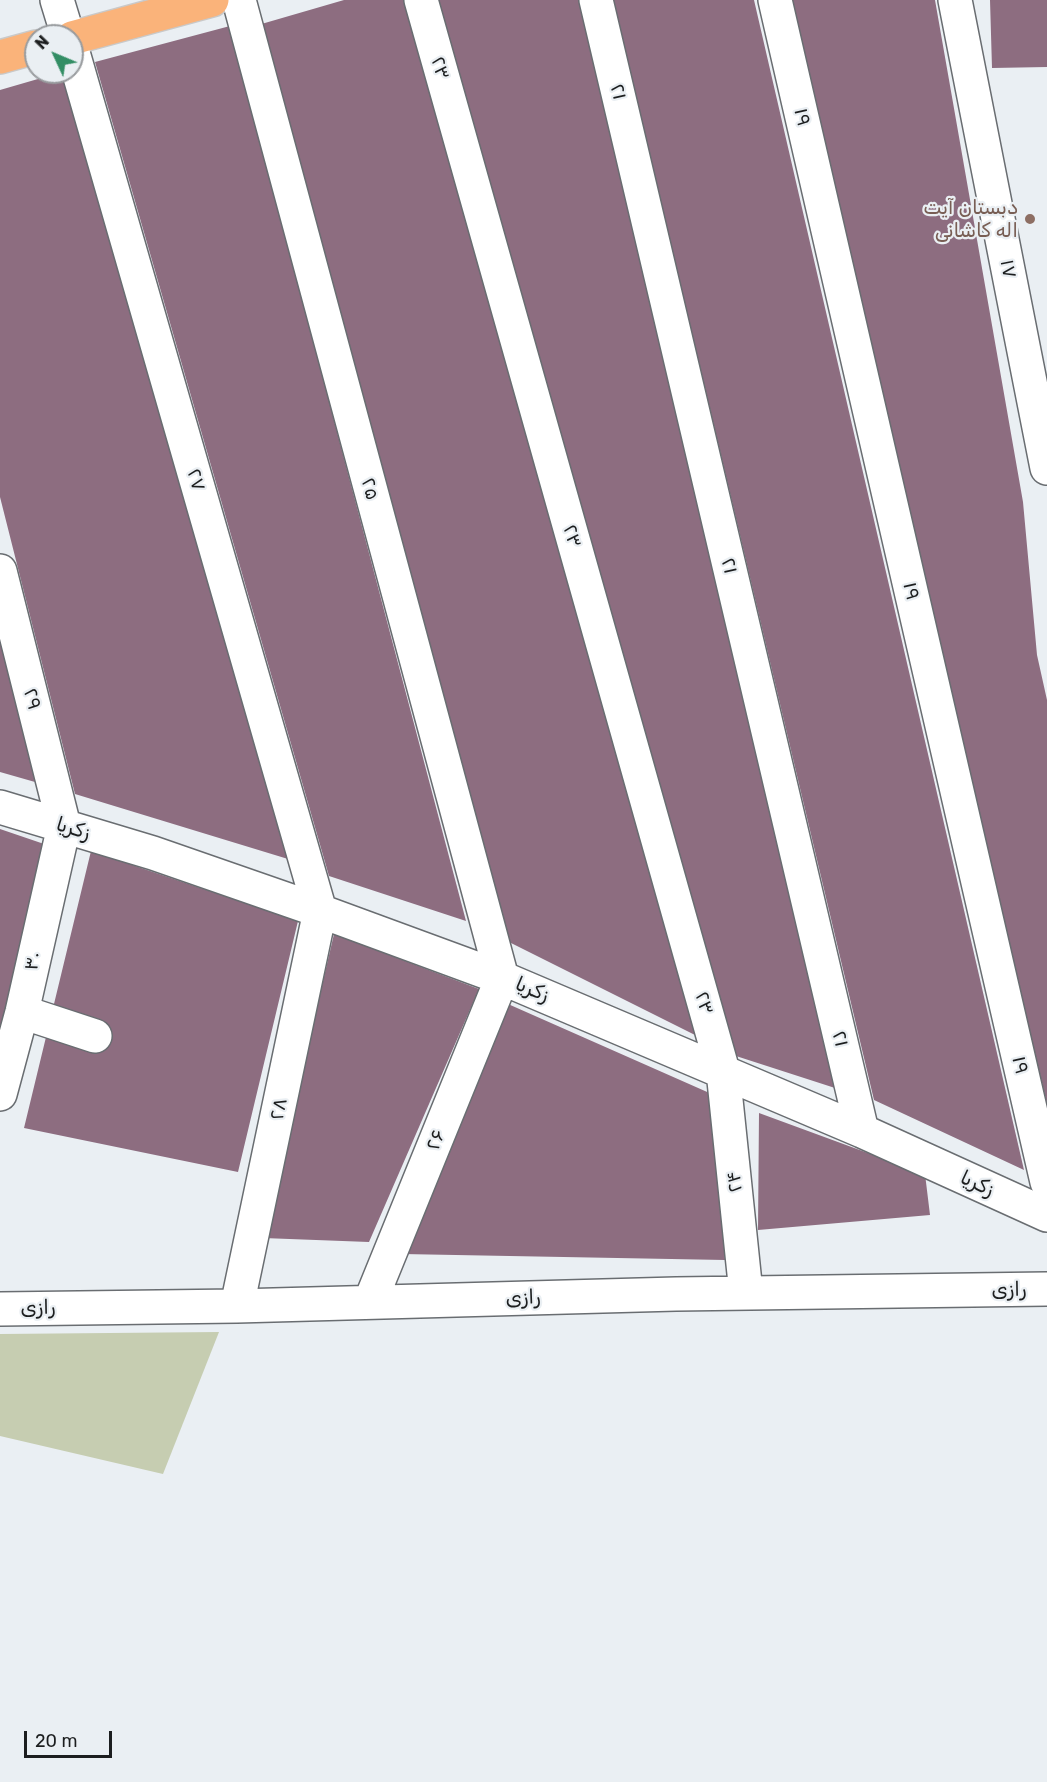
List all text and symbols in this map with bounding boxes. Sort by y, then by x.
north arrow [24,24,84,84]
text: N [31,32,53,53]
street label: ۲۳ [425,54,455,82]
street label: ۲۱ [605,82,631,102]
street label: ۱۹ [788,106,816,128]
place label: دبستان آیت اله کاشانی [923,196,1018,243]
marker: دبستان آیت اله کاشانی [1023,212,1037,226]
street label: ۱۷ [994,257,1022,281]
street label: ۲۷ [181,466,211,494]
street label: ۲۵ [356,475,384,503]
street label: ۲۳ [557,522,587,550]
street label: ۲۱ [716,556,742,576]
street label: ۱۹ [897,580,925,602]
street label: ۲۹ [18,686,46,712]
street label: زکریا [53,812,93,846]
street label: ۳۰ [19,949,47,973]
street label: زکریا [511,972,553,1008]
street label: ۲۳ [689,989,719,1017]
street label: ۲۱ [827,1029,853,1049]
street label: ۱۹ [1006,1054,1034,1076]
street label: ۲۸ [265,1096,293,1122]
street label: ۲۶ [421,1126,451,1154]
street label: زکریا [956,1166,998,1202]
street label: ۲۴ [722,1170,748,1194]
street label: رازی [991,1278,1027,1302]
street label: رازی [505,1285,541,1311]
street label: رازی [20,1296,56,1320]
scale bar [27,1719,116,1757]
text: 20 m [35,1730,77,1752]

